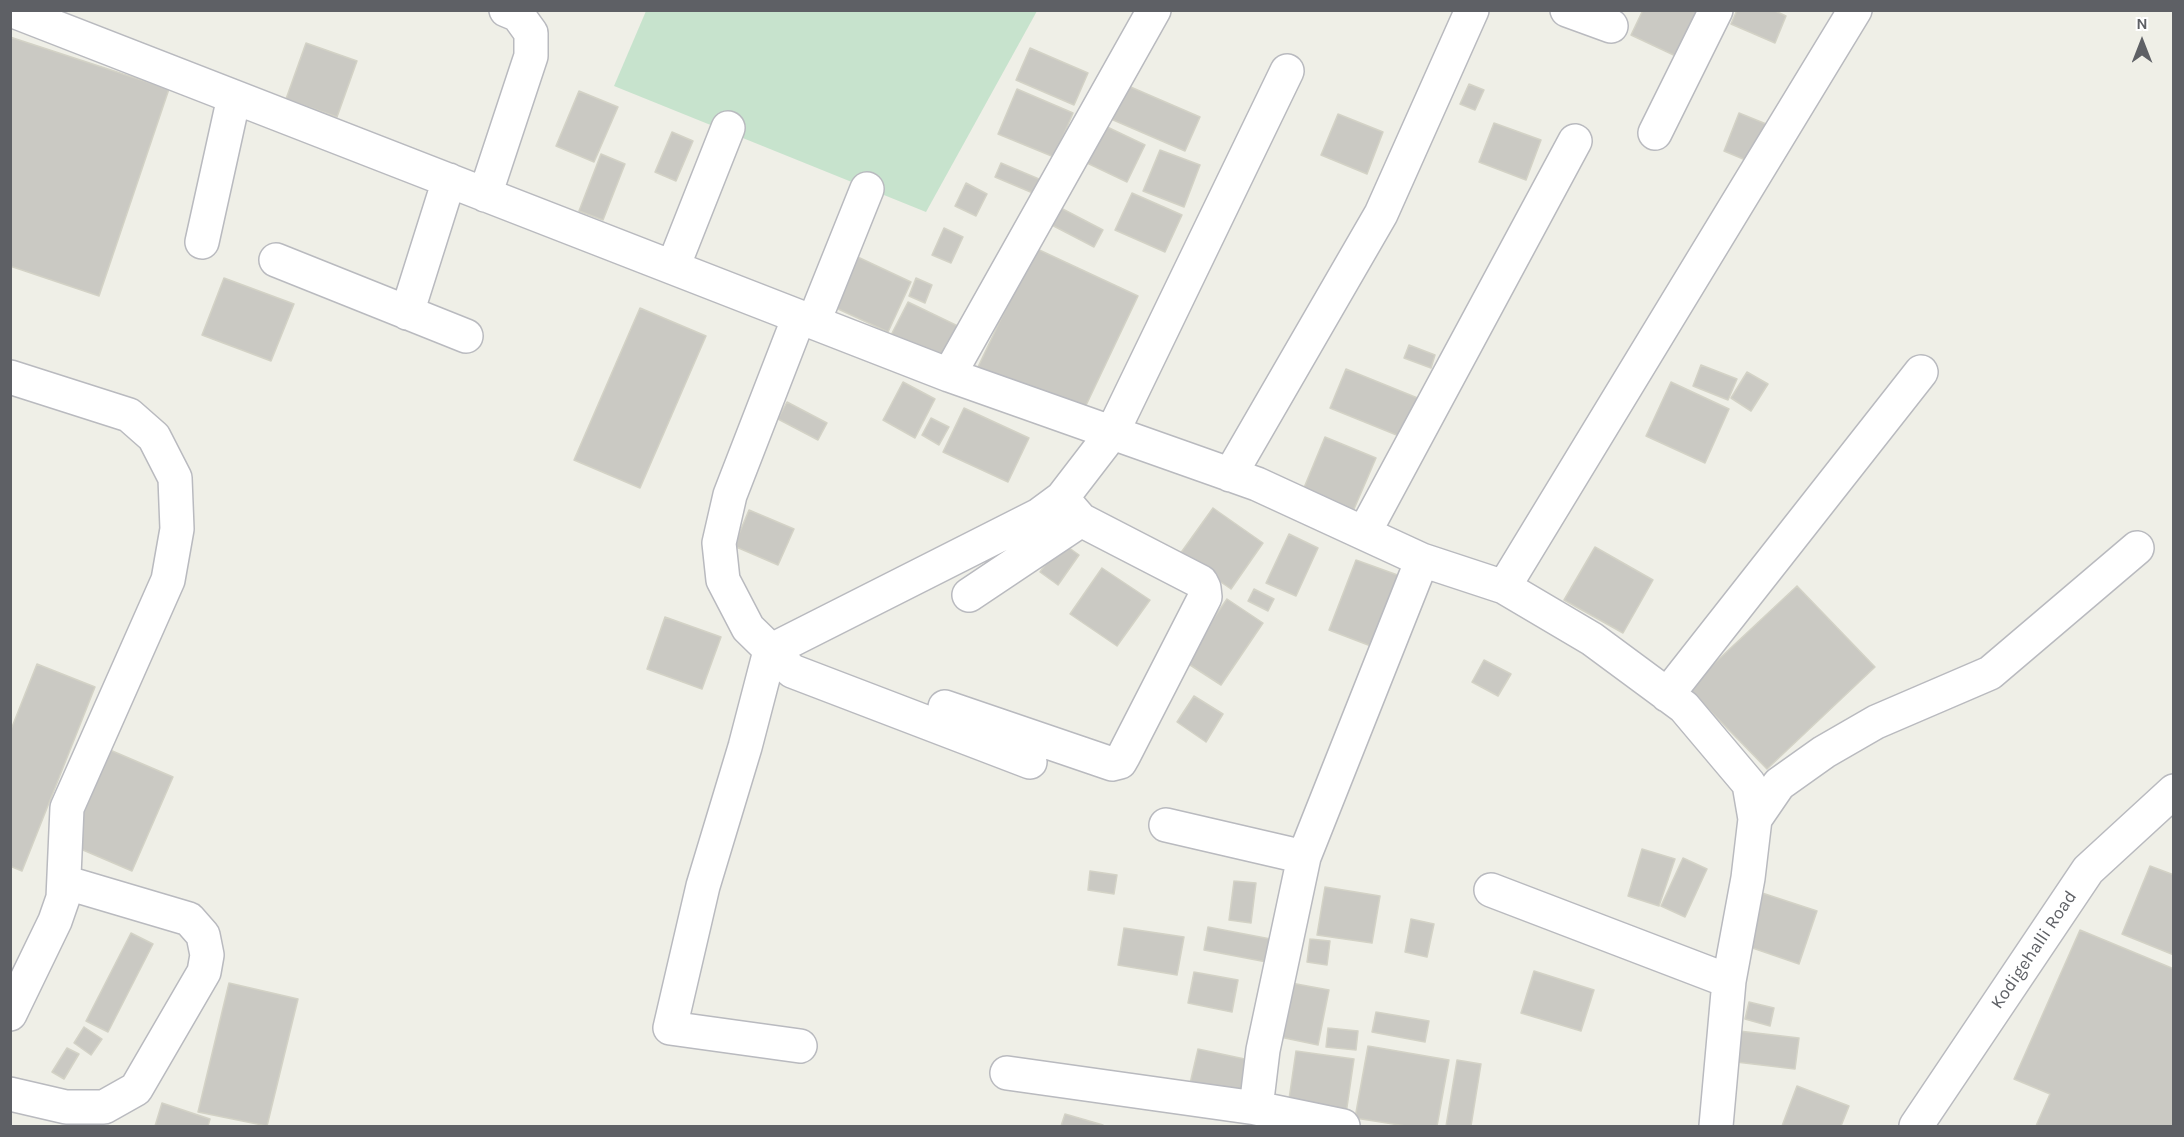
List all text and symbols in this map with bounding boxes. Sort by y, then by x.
north arrow [2112,12,2172,72]
text: N [2136,14,2148,33]
street label: Kodigehalli Road [1986,887,2082,1013]

